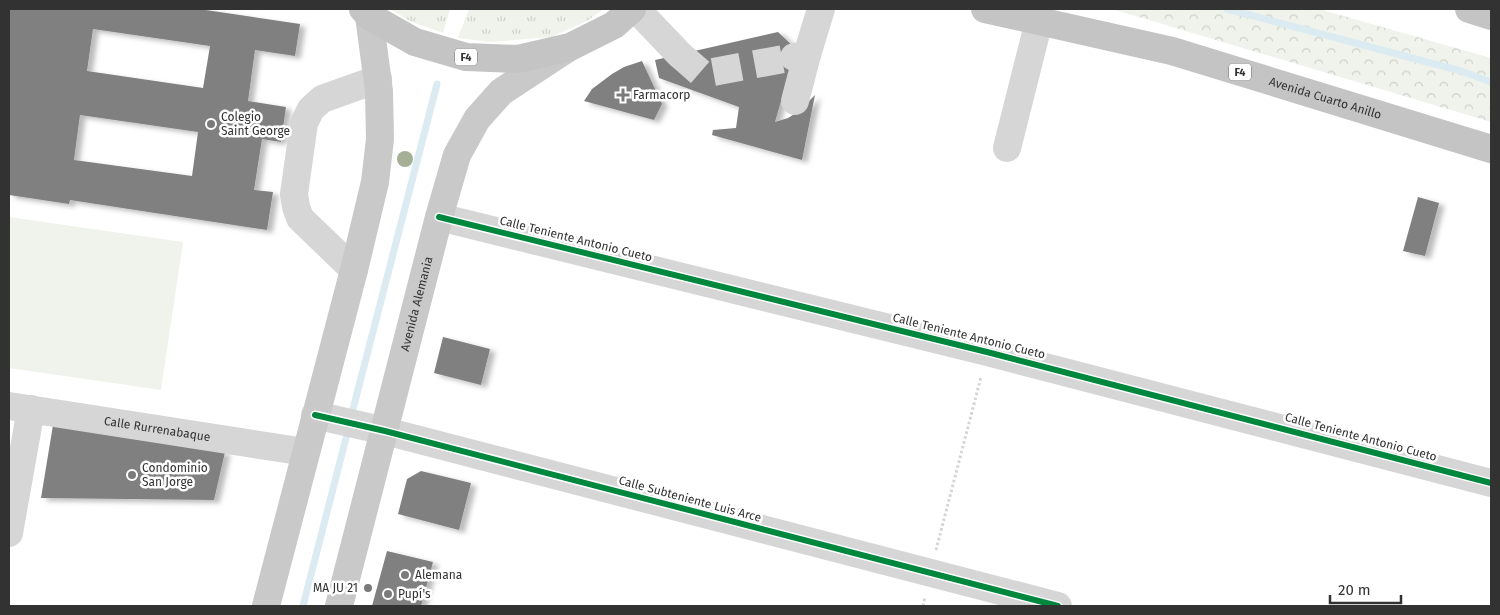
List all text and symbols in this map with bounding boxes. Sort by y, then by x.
road number: F4 [455,48,477,66]
road number: F4 [1229,64,1251,80]
street label: Avenida Cuarto Anillo [1267,74,1383,122]
place label: Farmacorp [633,88,690,102]
marker: Farmacorp [617,89,629,101]
place label: Colegio Saint George [221,110,290,138]
marker: Colegio Saint George [205,118,217,130]
street label: Calle Teniente Antonio Cueto [498,213,654,265]
street label: Avenida Alemania [398,255,436,353]
street label: Calle Teniente Antonio Cueto [891,310,1047,362]
street label: Calle Teniente Antonio Cueto [1284,410,1438,464]
street label: Calle Rurrenabaque [103,414,211,444]
place label: Condominio San Jorge [142,461,208,489]
marker: Condominio San Jorge [126,469,138,481]
street label: Calle Subteniente Luis Arce [617,473,763,525]
place label: Alemana [415,568,462,582]
marker: Alemana [399,569,411,581]
scale bar [1330,572,1401,604]
place label: MA JU 21 [313,581,358,595]
text: 20 m [1338,581,1371,599]
marker: MA JU 21 [362,582,374,594]
place label: Pupí's [398,587,431,601]
marker: Pupí's [382,588,394,600]

